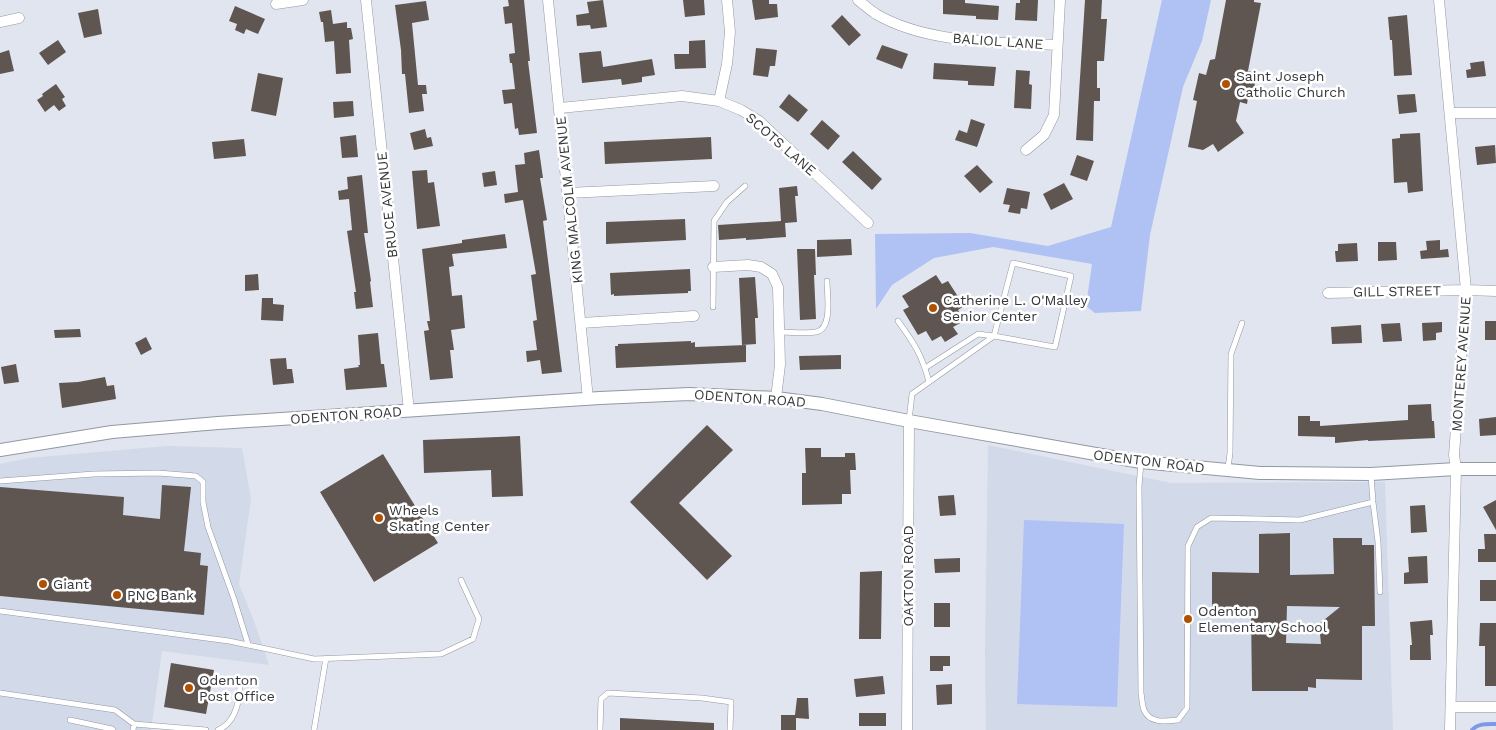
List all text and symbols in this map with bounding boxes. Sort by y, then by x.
street label: BALIOL LANE [952,30,1044,52]
place label: Saint Joseph Catholic Church [1236,68,1346,100]
marker: Saint Joseph Catholic Church [1220,78,1232,90]
street label: SCOTS LANE [743,109,819,179]
street label: KING MALCOLM AVENUE [552,116,586,284]
street label: BRUCE AVENUE [373,151,401,259]
street label: GILL STREET [1353,282,1442,300]
place label: Catherine L. O'Malley Senior Center [943,292,1089,324]
street label: MONTEREY AVENUE [1448,296,1474,432]
marker: Catherine L. O'Malley Senior Center [927,302,939,314]
street label: ODENTON ROAD [693,386,807,410]
street label: ODENTON ROAD [289,403,403,427]
street label: ODENTON ROAD [1092,446,1206,476]
place label: Wheels Skating Center [389,502,490,534]
marker: Wheels Skating Center [373,512,385,524]
street label: OAKTON ROAD [900,526,916,626]
place label: Giant [53,576,89,592]
marker: Giant [37,578,49,590]
place label: PNC Bank [127,587,194,603]
marker: PNC Bank [111,589,123,601]
place label: Odenton Elementary School [1198,603,1328,635]
marker: Odenton Elementary School [1182,613,1194,625]
place label: Odenton Post Office [199,672,275,704]
marker: Odenton Post Office [183,682,195,694]

